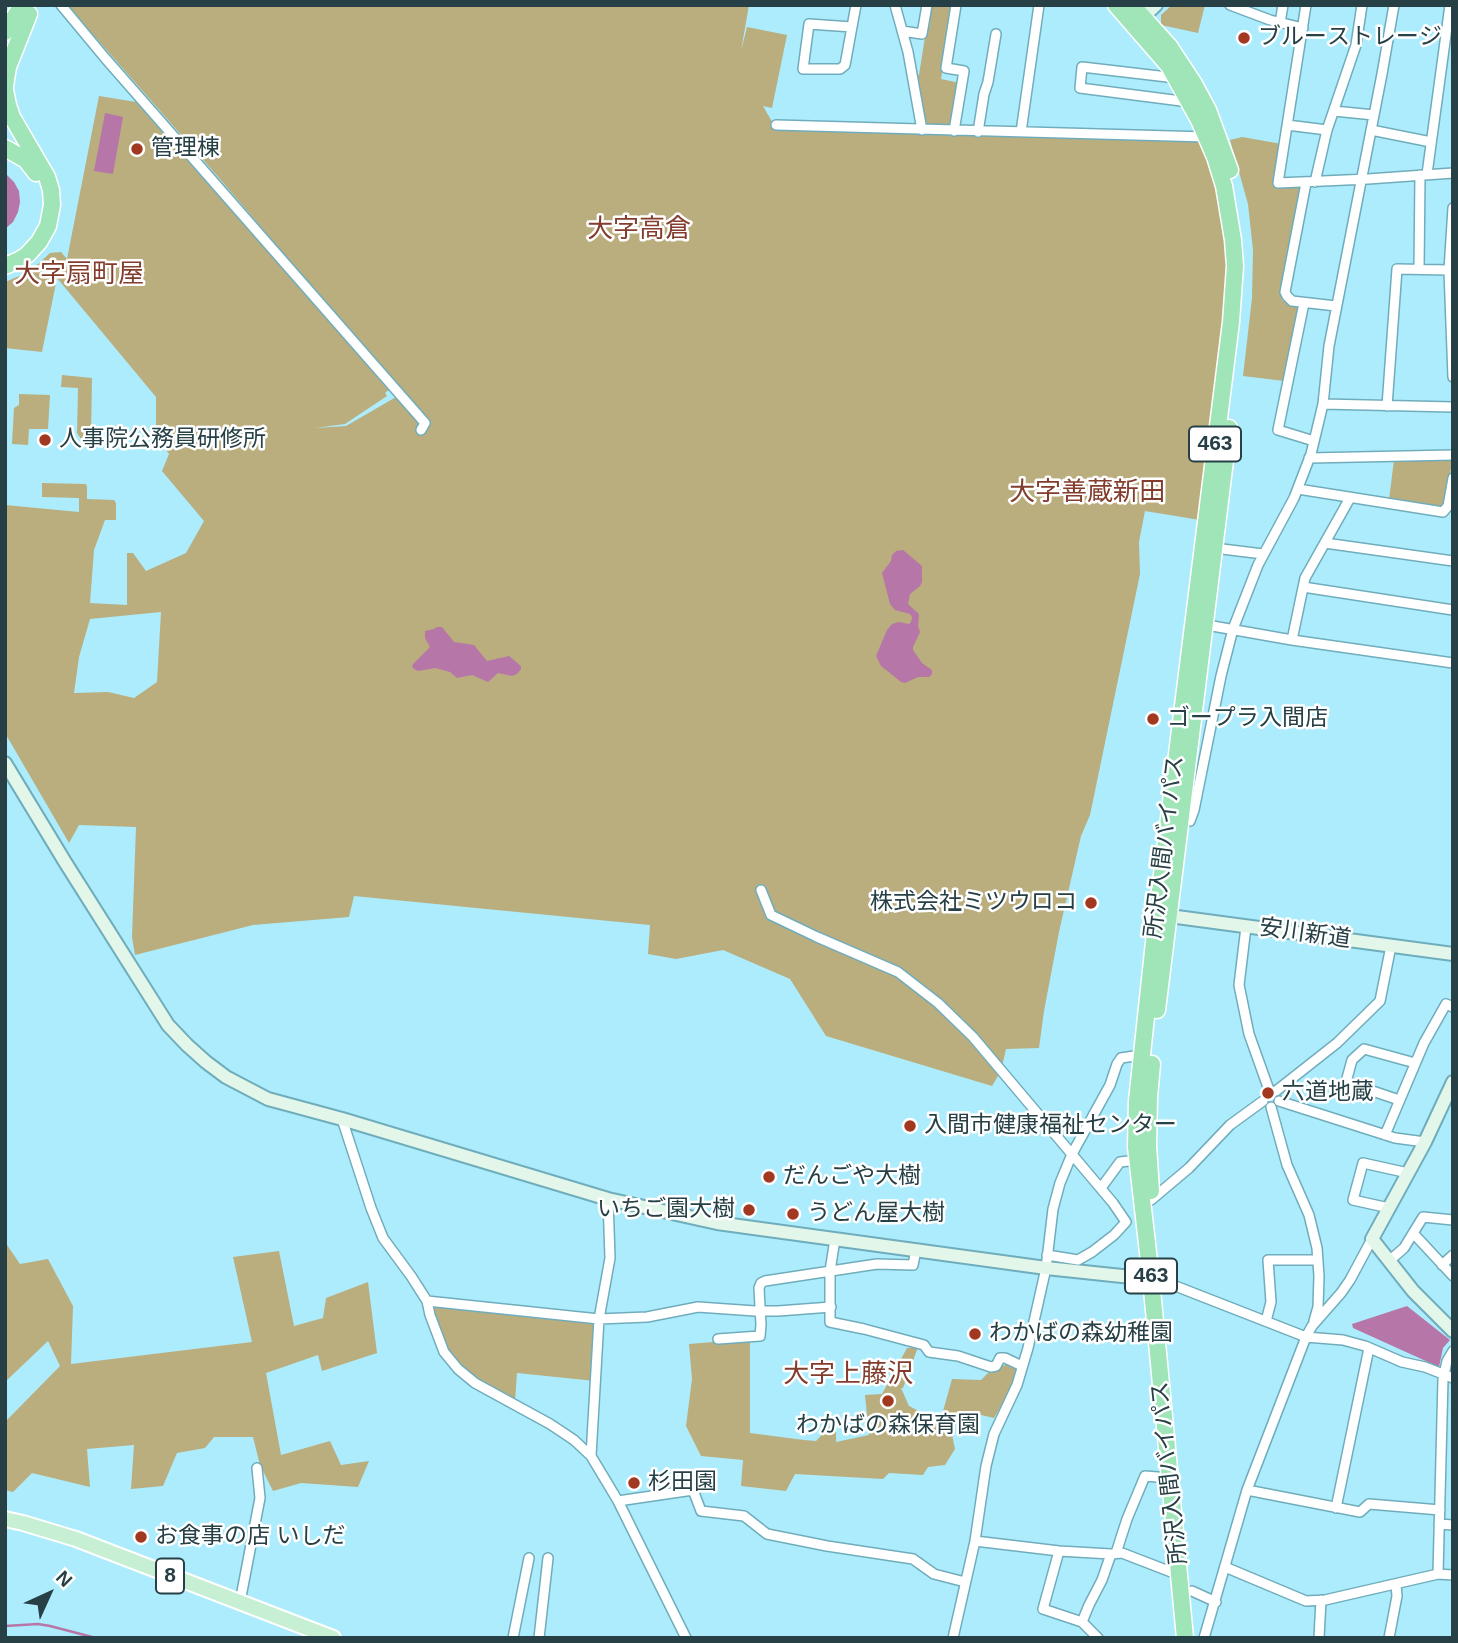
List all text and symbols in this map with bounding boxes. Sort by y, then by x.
place label: ブルーストレージ [1258,24,1442,52]
marker: ブルーストレージ [1236,30,1252,46]
place label: 管理棟 [151,135,220,163]
marker: 管理棟 [129,141,145,157]
district label: 大字高倉 [587,214,691,246]
district label: 大字扇町屋 [14,259,144,291]
place label: 人事院公務員研修所 [59,426,266,454]
road number: 463 [1189,426,1241,462]
marker: 人事院公務員研修所 [37,432,53,448]
district label: 大字善蔵新田 [1009,477,1165,509]
place label: ゴープラ入間店 [1167,705,1328,733]
marker: ゴープラ入間店 [1145,711,1161,727]
street label: 所沢入間バイパス [1140,754,1190,940]
place label: 株式会社ミツウロコ [870,889,1077,917]
marker: 株式会社ミツウロコ [1083,895,1099,911]
street label: 安川新道 [1258,914,1352,954]
place label: 六道地蔵 [1282,1079,1374,1107]
marker: 六道地蔵 [1260,1085,1276,1101]
place label: 入間市健康福祉センター [924,1112,1177,1140]
marker: 入間市健康福祉センター [902,1118,918,1134]
place label: だんごや大樹 [783,1163,921,1191]
marker: だんごや大樹 [761,1169,777,1185]
place label: いちご園大樹 [597,1196,735,1224]
place label: うどん屋大樹 [807,1200,945,1228]
marker: いちご園大樹 [741,1202,757,1218]
marker: うどん屋大樹 [785,1206,801,1222]
road number: 463 [1125,1258,1177,1294]
place label: わかばの森幼稚園 [989,1320,1173,1348]
marker: わかばの森幼稚園 [967,1326,983,1342]
district label: 大字上藤沢 [783,1359,913,1391]
street label: 所沢入間バイパス [1147,1380,1193,1566]
marker: わかばの森保育園 [880,1393,896,1409]
place label: わかばの森保育園 [796,1412,980,1440]
place label: 杉田園 [648,1469,717,1497]
marker: 杉田園 [626,1475,642,1491]
place label: お食事の店 いしだ [155,1523,345,1551]
marker: お食事の店 いしだ [133,1529,149,1545]
road number: 8 [156,1558,184,1594]
north arrow [14,1559,84,1629]
text: N [52,1567,76,1591]

